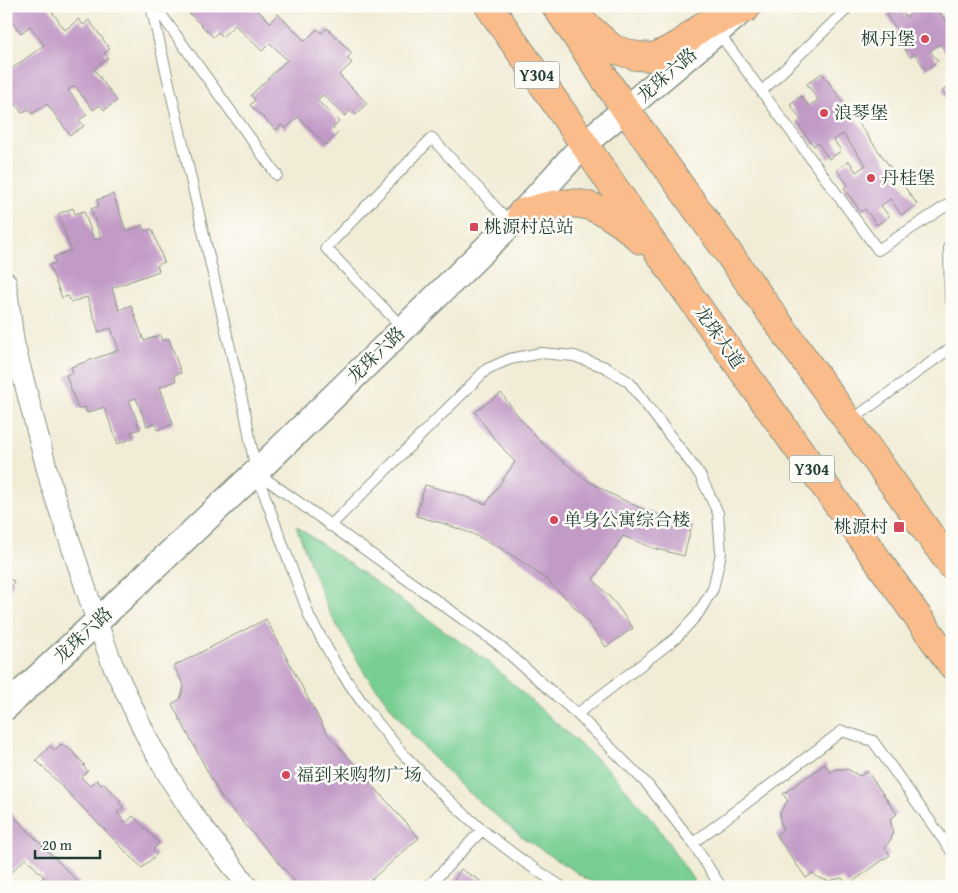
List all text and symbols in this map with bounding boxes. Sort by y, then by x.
place label: 枫丹堡 [861,25,915,52]
marker: 枫丹堡 [919,33,931,45]
street label: 龙珠六路 [631,41,703,108]
road number: Y304 [514,62,560,88]
place label: 浪琴堡 [834,99,888,126]
marker: 浪琴堡 [818,107,830,119]
place label: 丹桂堡 [881,164,935,191]
marker: 丹桂堡 [865,172,877,184]
place label: 桃源村总站 [484,213,574,240]
marker: 桃源村总站 [468,221,480,233]
street label: 龙珠大道 [688,299,751,374]
street label: 龙珠六路 [340,320,411,389]
road number: Y304 [790,456,834,482]
place label: 单身公寓综合楼 [564,506,690,533]
place label: 桃源村 [834,513,888,540]
marker: 单身公寓综合楼 [548,514,560,526]
marker: 桃源村 [892,520,906,534]
street label: 龙珠六路 [47,600,118,669]
place label: 福到来购物广场 [296,761,422,788]
marker: 福到来购物广场 [280,769,292,781]
scale bar [35,828,100,860]
text: 20 m [42,834,73,855]

